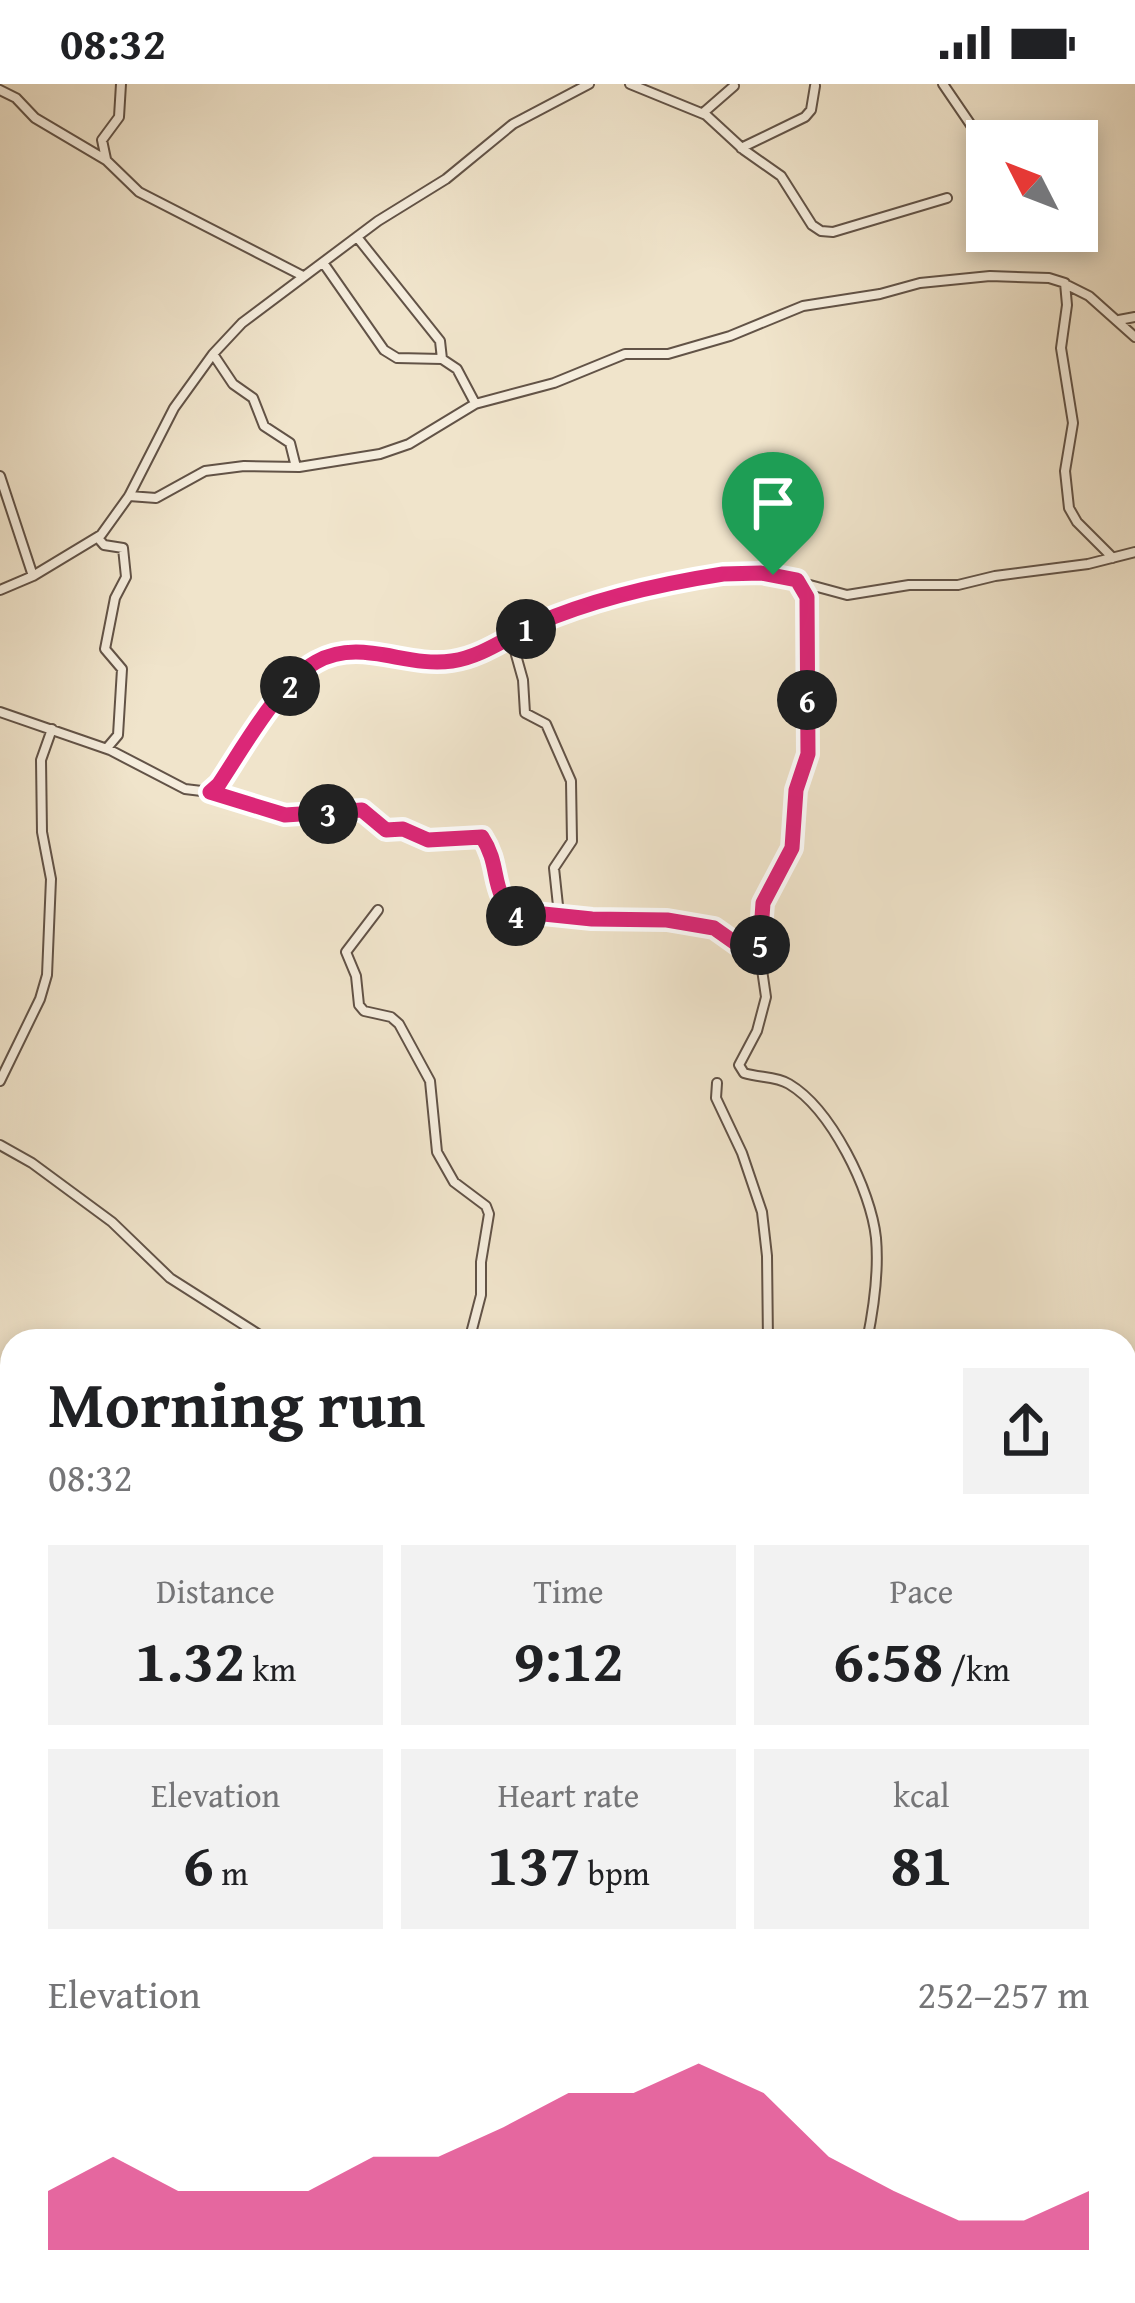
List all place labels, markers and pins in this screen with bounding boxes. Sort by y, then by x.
pin [722,452,824,575]
pin: 1 [496,599,556,659]
pin: 2 [260,656,320,716]
pin: 6 [777,670,837,730]
pin: 3 [298,784,358,844]
pin: 4 [486,886,546,946]
pin: 5 [730,915,790,975]

